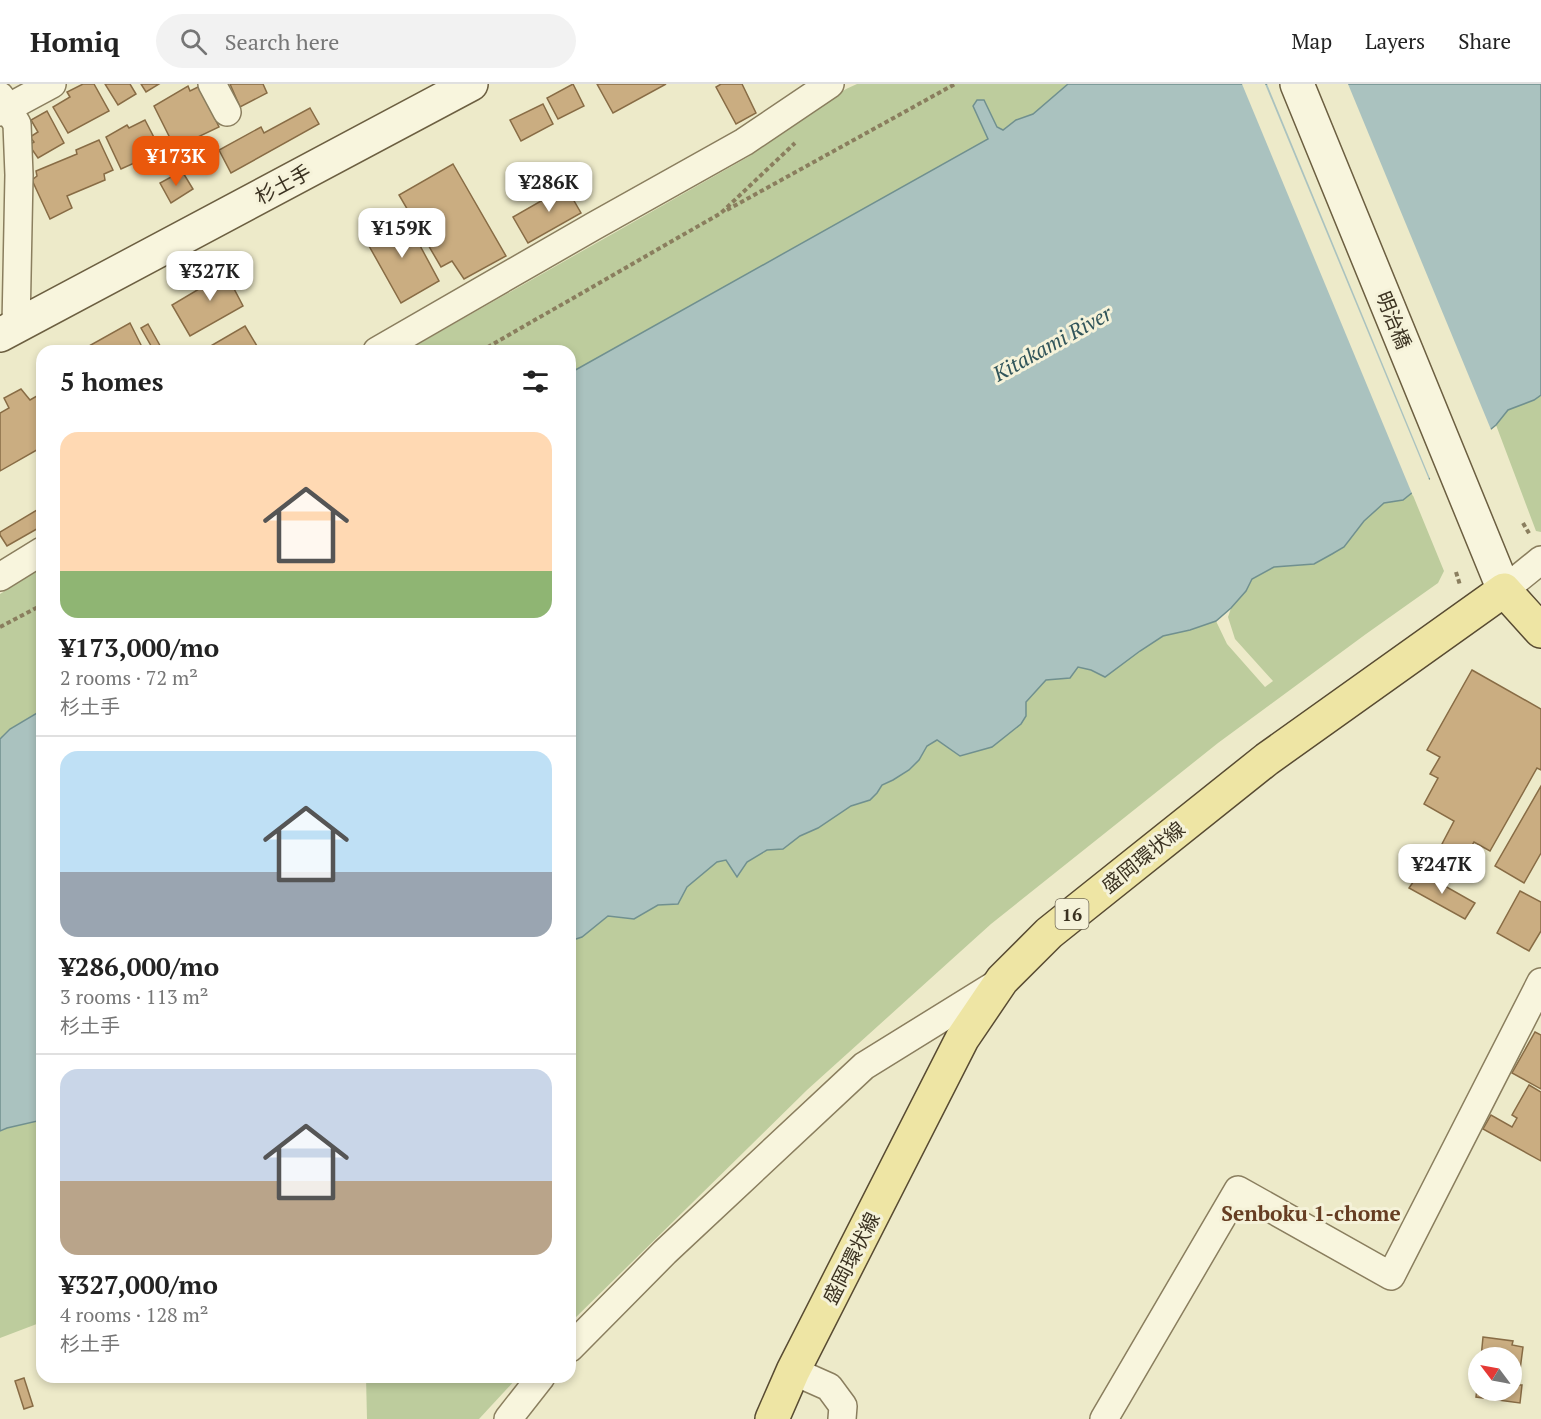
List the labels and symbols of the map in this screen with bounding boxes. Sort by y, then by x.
pin: ¥173K [134,136,218,187]
street label: 杉土手 [250,158,316,210]
pin: ¥286K [507,162,591,213]
pin: ¥159K [360,208,444,259]
pin: ¥327K [168,251,252,302]
street label: 明治橋 [1370,287,1418,353]
water label: Kitakami River [987,298,1117,388]
street label: 盛岡環状線 [1096,815,1190,899]
pin: ¥247K [1400,844,1484,895]
road number: 16 [1056,899,1088,929]
district label: Senboku 1-chome [1221,1199,1401,1227]
street label: 盛岡環状線 [816,1207,886,1309]
north arrow [1468,1347,1522,1401]

